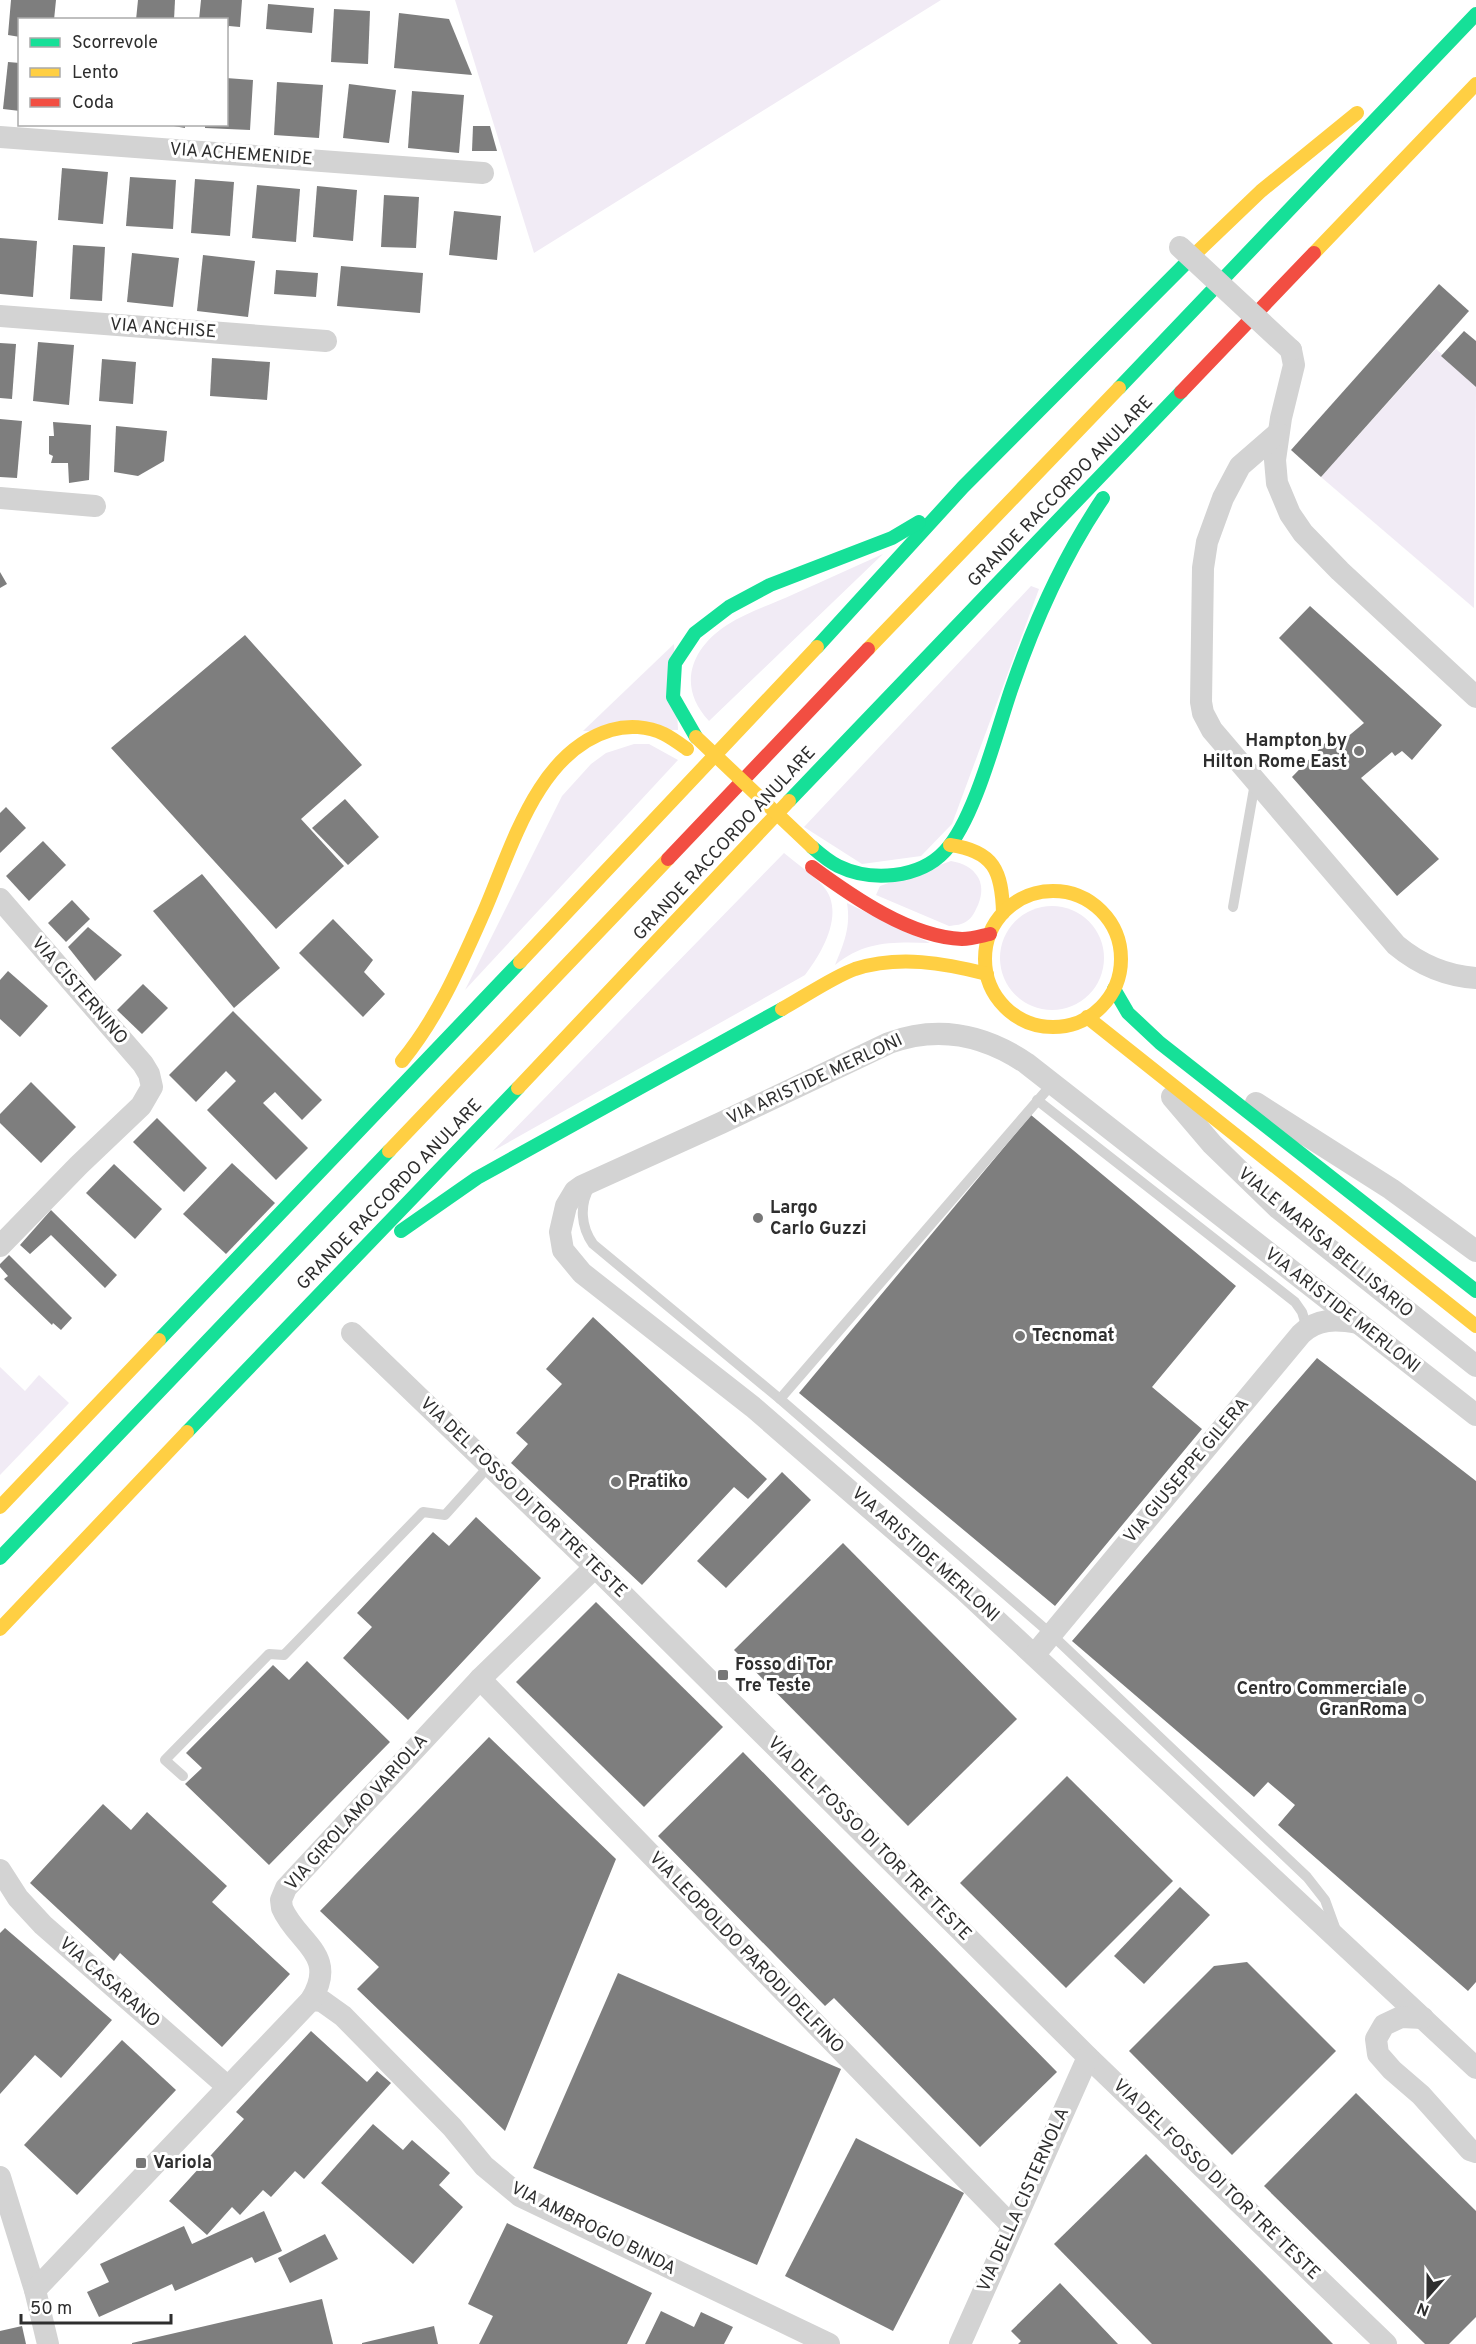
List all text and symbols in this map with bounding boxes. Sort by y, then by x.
legend [18,18,228,126]
text: Scorrevole [72,32,158,55]
text: Lento [72,62,118,85]
text: Coda [72,92,114,115]
street label: VIA ACHEMENIDE [169,139,313,171]
street label: VIA ANCHISE [109,314,217,344]
street label: GRANDE RACCORDO ANULARE [963,391,1159,593]
place label: Hampton by Hilton Rome East [1202,730,1347,774]
street label: GRANDE RACCORDO ANULARE [629,742,821,946]
marker: Hampton by Hilton Rome East [1352,744,1366,758]
street label: VIA CISTERNINO [26,932,132,1050]
street label: VIA ARISTIDE MERLONI [723,1029,907,1131]
street label: GRANDE RACCORDO ANULARE [292,1094,488,1296]
street label: VIALE MARISA BELLISARIO [1232,1163,1418,1323]
place label: Largo Carlo Guzzi [770,1197,867,1241]
marker: Largo Carlo Guzzi [751,1211,765,1225]
street label: VIA ARISTIDE MERLONI [1260,1243,1424,1379]
place label: Tecnomat [1032,1325,1115,1348]
marker: Tecnomat [1013,1329,1027,1343]
street label: VIA DEL FOSSO DI TOR TRE TESTE [414,1393,632,1603]
street label: VIA GIUSEPPE GILERA [1119,1393,1255,1549]
place label: Pratiko [628,1471,688,1494]
marker: Pratiko [609,1475,623,1489]
street label: VIA ARISTIDE MERLONI [846,1482,1004,1628]
place label: Fosso di Tor Tre Teste [735,1654,834,1698]
marker: Fosso di Tor Tre Teste [716,1668,730,1682]
place label: Centro Commerciale GranRoma [1237,1678,1407,1722]
marker: Centro Commerciale GranRoma [1412,1692,1426,1706]
street label: VIA GIROLAMO VARIOLA [281,1730,433,1896]
street label: VIA DEL FOSSO DI TOR TRE TESTE [762,1732,976,1946]
street label: VIA LEOPOLDO PARODI DELFINO [643,1847,849,2059]
street label: VIA CASARANO [54,1933,164,2033]
street label: VIA DEL FOSSO DI TOR TRE TESTE [1107,2075,1325,2285]
street label: VIA DELLA CISTERNOLA [973,2104,1075,2296]
place label: Variola [153,2152,212,2175]
marker: Variola [134,2156,148,2170]
street label: VIA AMBROGIO BINDA [506,2177,680,2281]
north arrow [1398,2266,1458,2326]
scale bar [21,2287,171,2325]
text: N [1414,2297,1432,2320]
text: 50 m [30,2298,72,2321]

